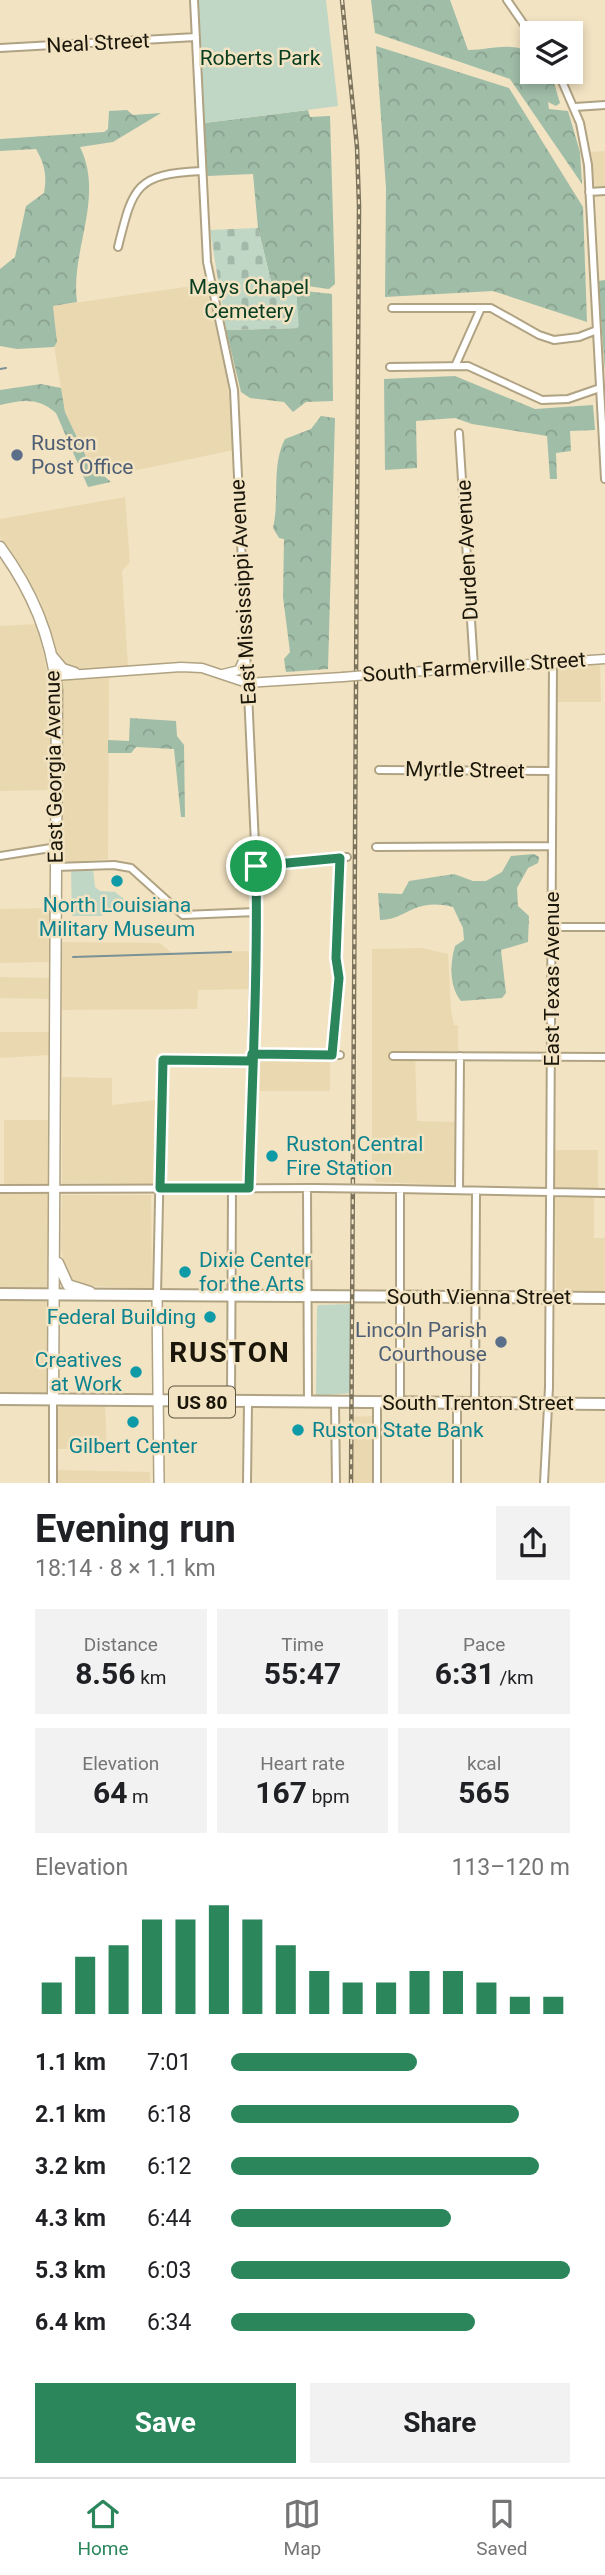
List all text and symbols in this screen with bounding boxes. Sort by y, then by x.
map controls [520,21,583,84]
button: layers [520,21,583,84]
street label: Neal Street [46,28,150,58]
park label: Roberts Park [200,46,321,70]
park label: Mays Chapel Cemetery [189,275,309,323]
place label: Ruston Post Office [31,431,134,479]
marker: Ruston Post Office [9,447,25,463]
street label: East Mississippi Avenue [225,479,261,705]
street label: Durden Avenue [451,479,483,621]
street label: South Farmerville Street [362,647,586,687]
street label: East Georgia Avenue [40,670,68,864]
street label: Myrtle Street [405,757,525,783]
pin [226,836,286,896]
icon: arrive [237,847,275,885]
marker: North Louisiana Military Museum [109,873,125,889]
street label: East Texas Avenue [540,891,564,1067]
place label: North Louisiana Military Museum [39,893,195,941]
place label: Ruston Central Fire Station [286,1132,423,1180]
marker: Ruston Central Fire Station [264,1148,280,1164]
place label: Dixie Center for the Arts [199,1248,311,1296]
marker: Dixie Center for the Arts [177,1264,193,1280]
street label: South Vienna Street [387,1285,571,1309]
place label: Federal Building [47,1305,196,1329]
marker: Federal Building [202,1309,218,1325]
place label: Lincoln Parish Courthouse [355,1318,487,1366]
marker: Lincoln Parish Courthouse [493,1334,509,1350]
district label: RUSTON [169,1336,291,1369]
place label: Creatives at Work [35,1348,122,1396]
marker: Creatives at Work [128,1364,144,1380]
road number: US 80 [169,1386,235,1418]
street label: South Trenton Street [382,1391,574,1415]
marker: Gilbert Center [125,1414,141,1430]
place label: Ruston State Bank [312,1418,484,1442]
marker: Ruston State Bank [290,1422,306,1438]
place label: Gilbert Center [69,1434,197,1458]
button: share [496,1506,570,1580]
text: Evening run [35,1507,236,1551]
text: 18:14 · 8 × 1.1 km [35,1555,216,1582]
text: Distance [84,1633,158,1656]
text: Time [281,1633,324,1656]
text: Pace [463,1633,505,1656]
text: 8.56 [75,1656,135,1691]
text: 55:47 [264,1656,341,1691]
text: 6:31 [435,1656,495,1691]
text: km [135,1666,167,1689]
text: /km [495,1666,534,1689]
text: Elevation [82,1752,159,1775]
text: Heart rate [260,1752,345,1775]
text: kcal [467,1752,501,1775]
text: 64 [93,1775,127,1810]
text: 167 [255,1775,307,1810]
text: 565 [458,1775,510,1810]
text: m [127,1785,149,1808]
text: bpm [307,1785,350,1808]
text: Elevation [35,1854,128,1881]
text: 113–120 m [451,1854,570,1881]
text: 1.1 km [35,2049,106,2076]
text: 7:01 [147,2049,191,2076]
text: 2.1 km [35,2101,106,2128]
text: 6:18 [147,2101,191,2128]
text: 3.2 km [35,2153,106,2180]
text: 6:12 [147,2153,191,2180]
text: 4.3 km [35,2205,106,2232]
text: 6:44 [147,2205,191,2232]
text: 5.3 km [35,2257,106,2284]
text: 6:03 [147,2257,191,2284]
text: 6.4 km [35,2309,106,2336]
text: 6:34 [147,2309,191,2336]
button: Save [35,2383,296,2463]
button: Share [310,2383,570,2463]
tab: Home [77,2495,129,2560]
tab: Map [283,2495,321,2560]
tab: Saved [476,2495,528,2560]

